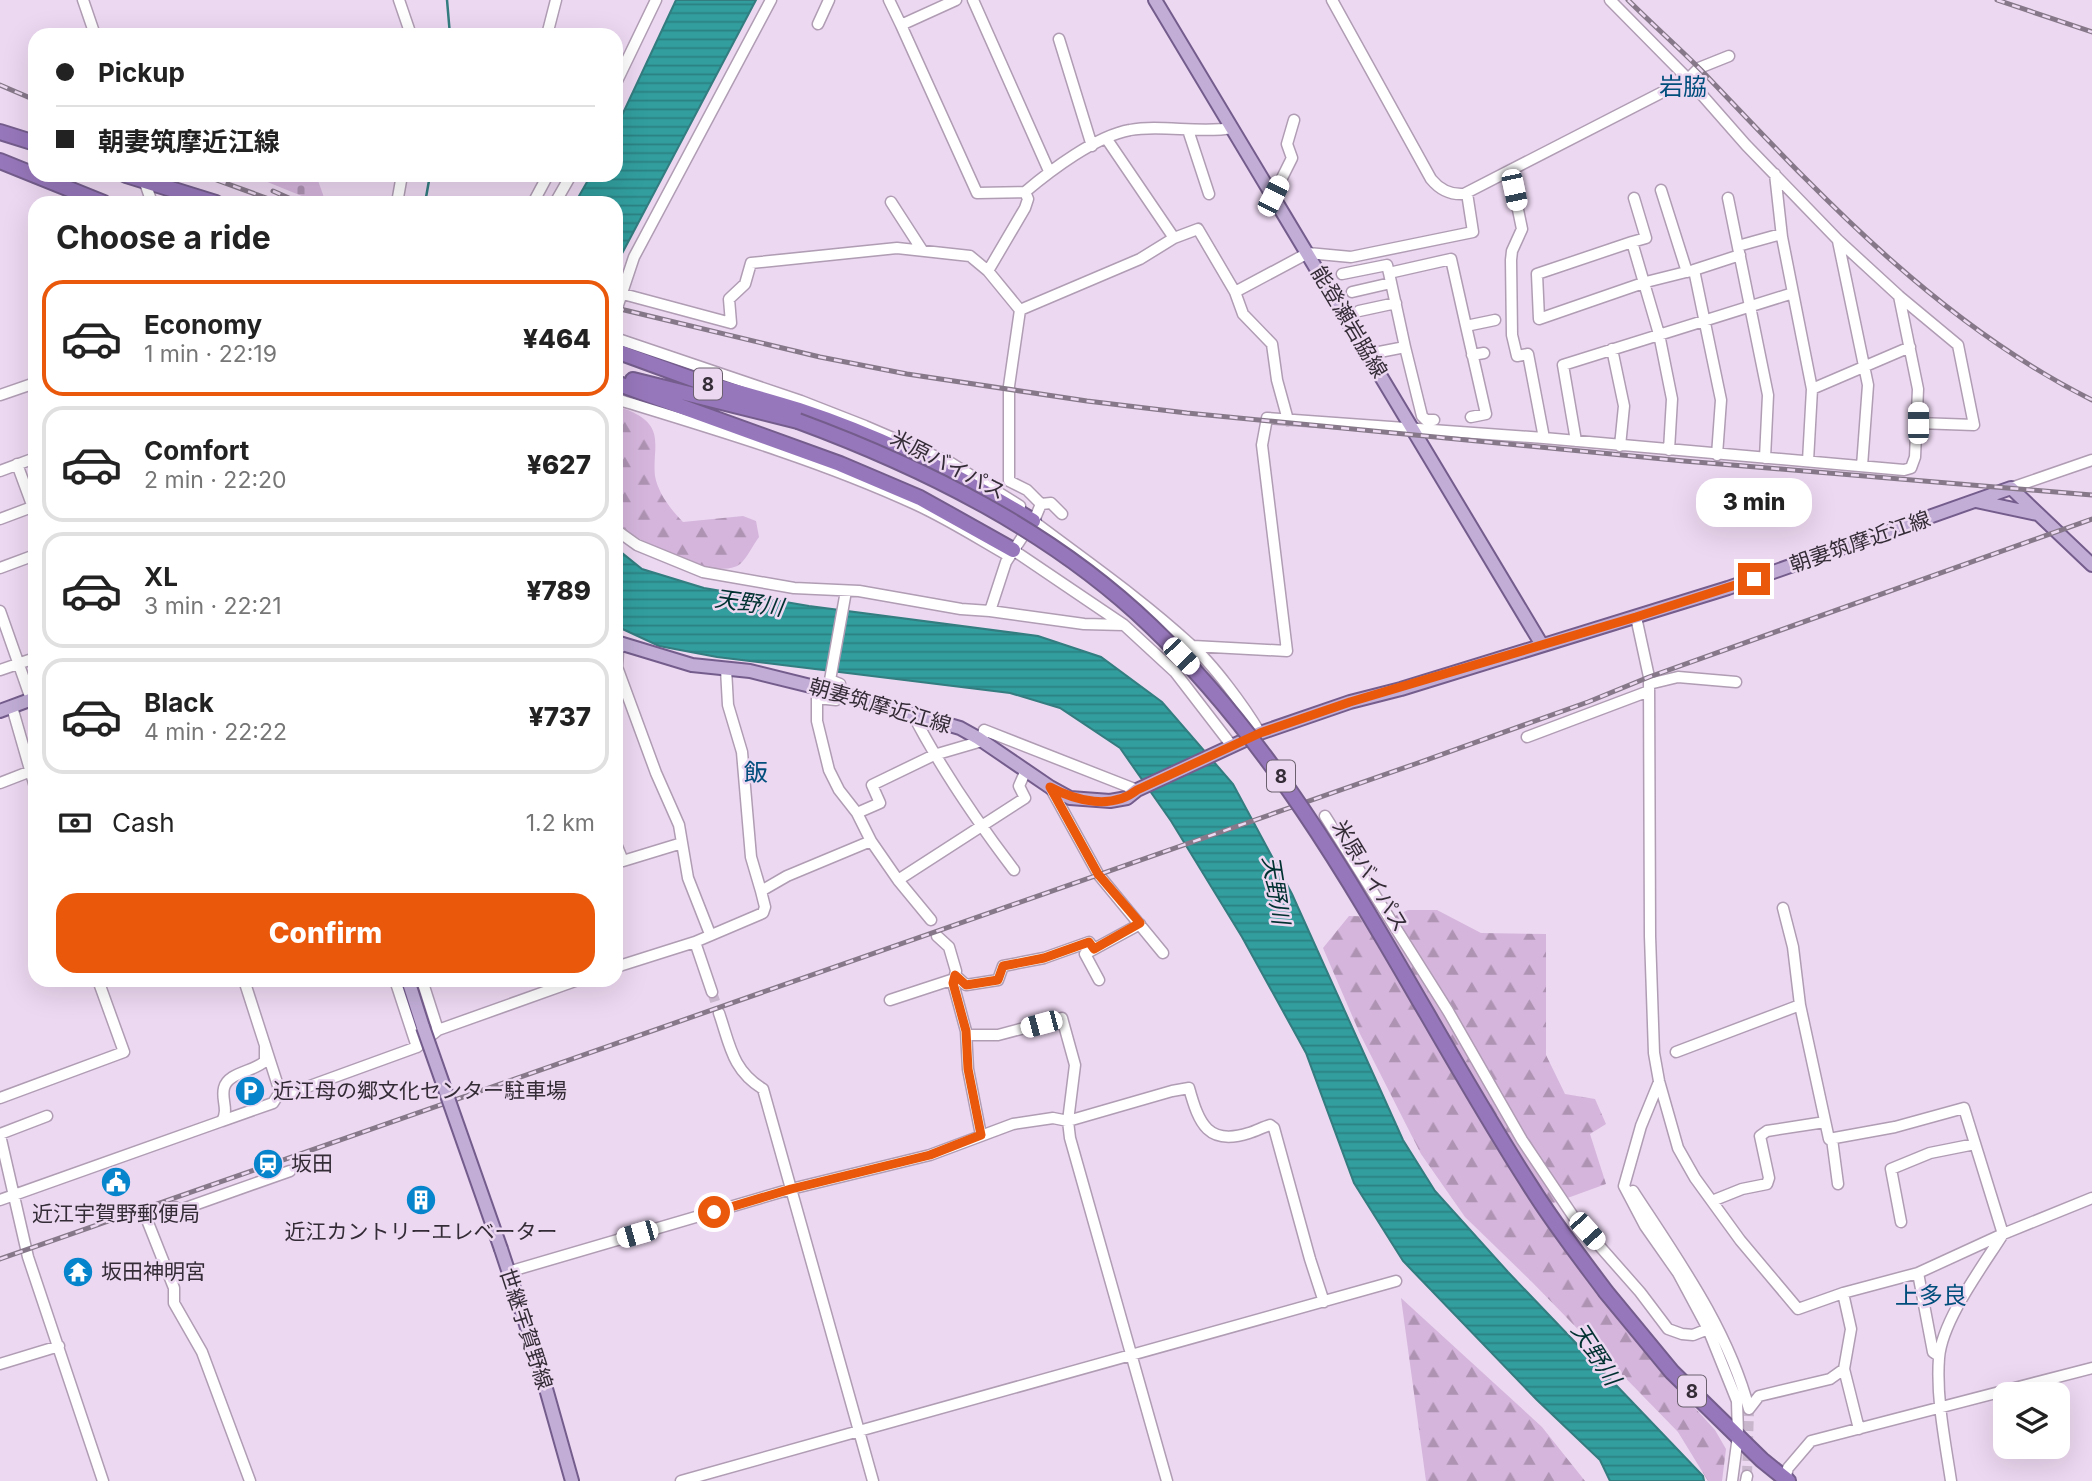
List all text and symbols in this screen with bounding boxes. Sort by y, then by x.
text: Pickup [98,57,185,88]
district label: 岩脇 [1659,72,1707,101]
text: 朝妻筑摩近江線 [98,126,280,157]
car [1500,167,1529,213]
car [1255,173,1292,219]
text: Choose a ride [56,218,271,257]
street label: 能登瀬岩脇線 [1306,261,1393,382]
icon: car [60,307,123,370]
text: Economy [144,309,262,340]
text: ¥464 [523,323,591,354]
text: 1 min · 22:19 [144,340,277,368]
road number: 8 [694,368,722,400]
car [1908,402,1929,444]
street label: 米原バイパス [887,425,1010,504]
icon: car [60,433,123,496]
text: Comfort [144,435,249,466]
text: ¥627 [527,449,591,480]
text: 2 min · 22:20 [144,466,287,494]
callout: 3 min [1696,477,1812,526]
text: 3 min [1723,488,1785,516]
street label: 朝妻筑摩近江線 [1786,506,1933,577]
icon: car [60,559,123,622]
text: XL [144,561,178,592]
route end [1738,563,1770,595]
text: ¥789 [527,575,591,606]
water label: 天野川 [713,584,788,622]
text: 3 min · 22:21 [144,592,282,620]
car [1159,634,1204,678]
street label: 朝妻筑摩近江線 [806,673,954,738]
icon: car [60,685,123,748]
text: Black [144,687,214,718]
text: ¥737 [529,701,591,732]
text: 4 min · 22:22 [144,718,287,746]
district label: 飯 [744,758,768,787]
road number: 8 [1267,761,1295,792]
icon: cash [56,804,94,842]
text: Cash [112,807,175,838]
text: 1.2 km [526,809,595,837]
street label: 米原バイパス [1327,815,1413,936]
water label: 天野川 [1257,854,1296,929]
button: Confirm [56,893,595,973]
car [1018,1008,1065,1040]
parking icon: 近江母の郷文化センター駐車場 [233,1074,267,1108]
place label: 近江母の郷文化センター駐車場 [273,1078,567,1103]
station icon: 坂田 [251,1147,285,1181]
place label: 坂田 [291,1151,333,1176]
public building icon: 近江宇賀野郵便局 [99,1165,133,1199]
building icon: 近江カントリーエレベーター [404,1183,438,1217]
route start [698,1196,730,1228]
place label: 近江宇賀野郵便局 [32,1201,200,1226]
car [1566,1208,1609,1254]
car [614,1218,661,1250]
place label: 近江カントリーエレベーター [285,1219,558,1244]
temple icon: 坂田神明宮 [61,1255,95,1289]
place label: 坂田神明宮 [101,1259,206,1284]
street label: 世継宇賀野線 [495,1265,558,1393]
district label: 上多良 [1895,1281,1967,1310]
water label: 天野川 [1565,1317,1628,1393]
road number: 8 [1678,1376,1706,1406]
map controls [1993,1382,2070,1459]
button: layers [1993,1382,2070,1459]

